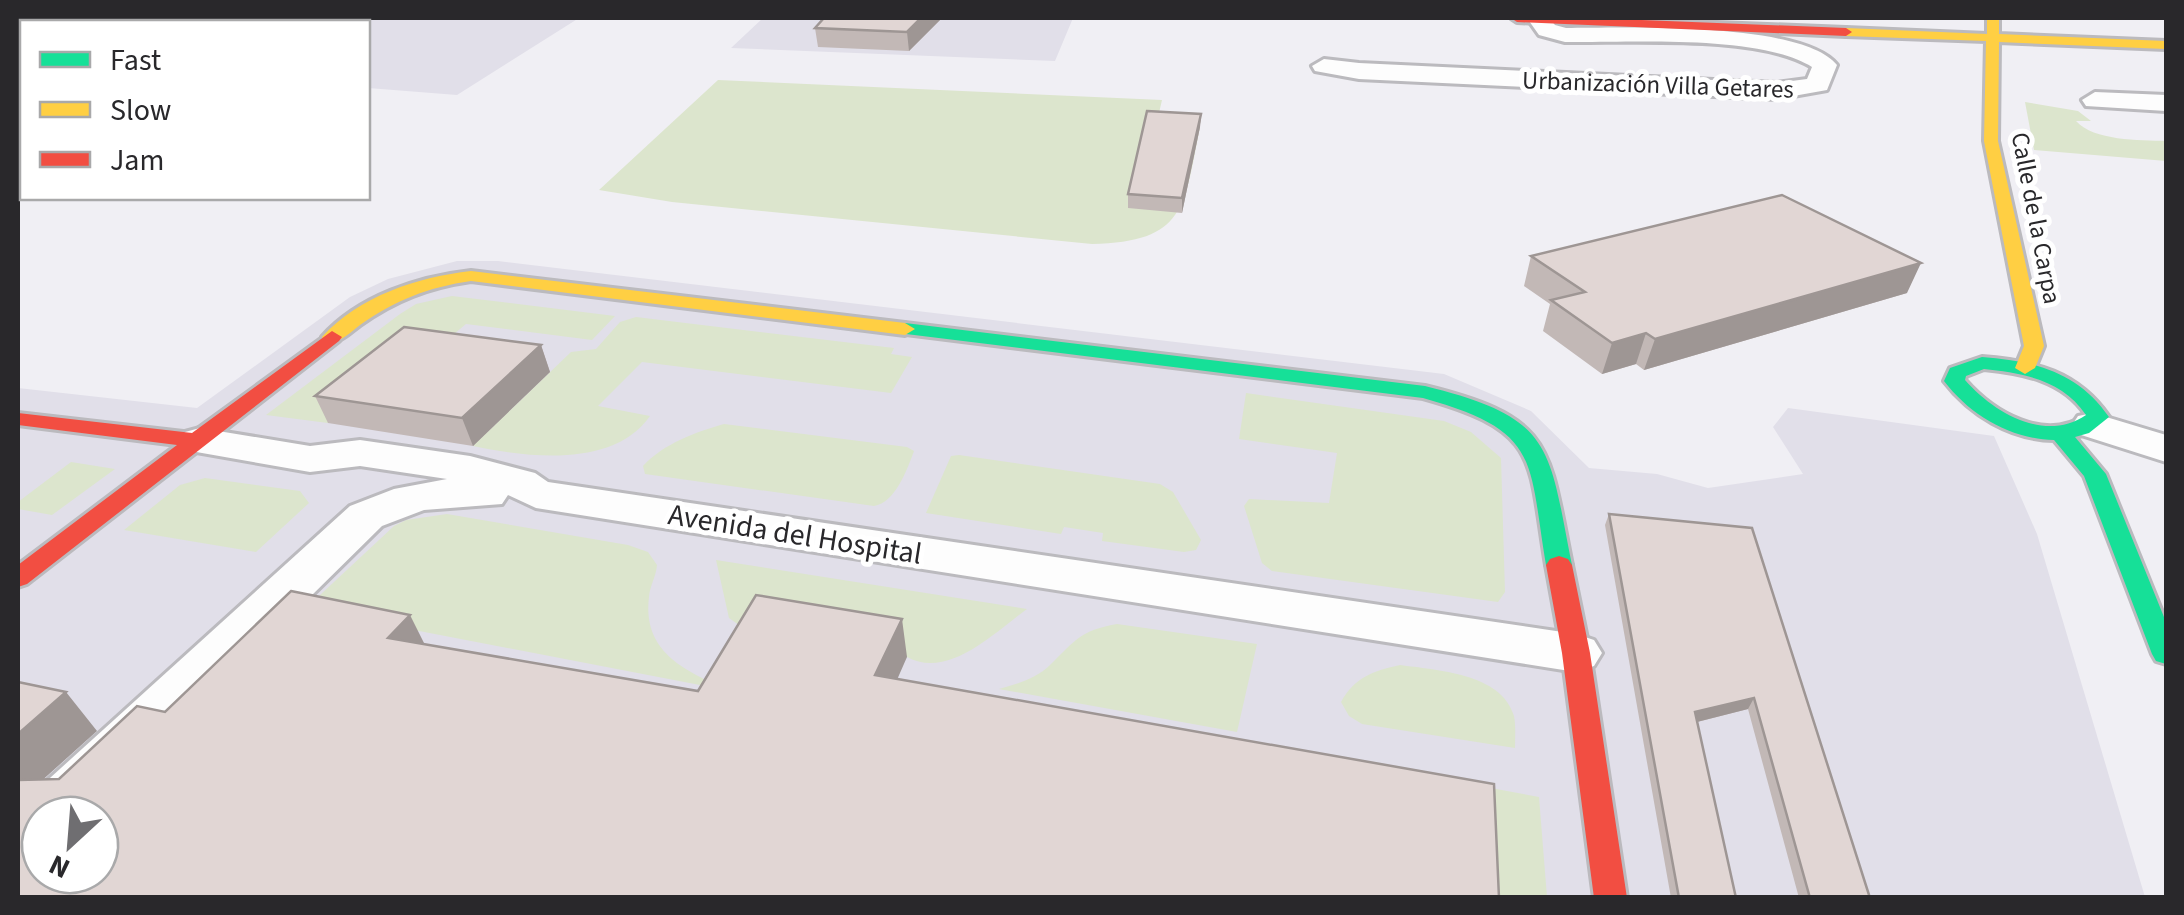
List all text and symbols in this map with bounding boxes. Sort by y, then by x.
legend [20,20,370,200]
text: Fast [110,39,161,82]
street label: Urbanización Villa Getares [1521,62,1794,108]
text: Slow [110,89,171,132]
street label: Calle de la Carpa [2002,129,2070,307]
text: Jam [110,139,164,182]
street label: Avenida del Hospital [665,493,925,576]
north arrow [20,795,120,895]
text: N [42,845,77,889]

